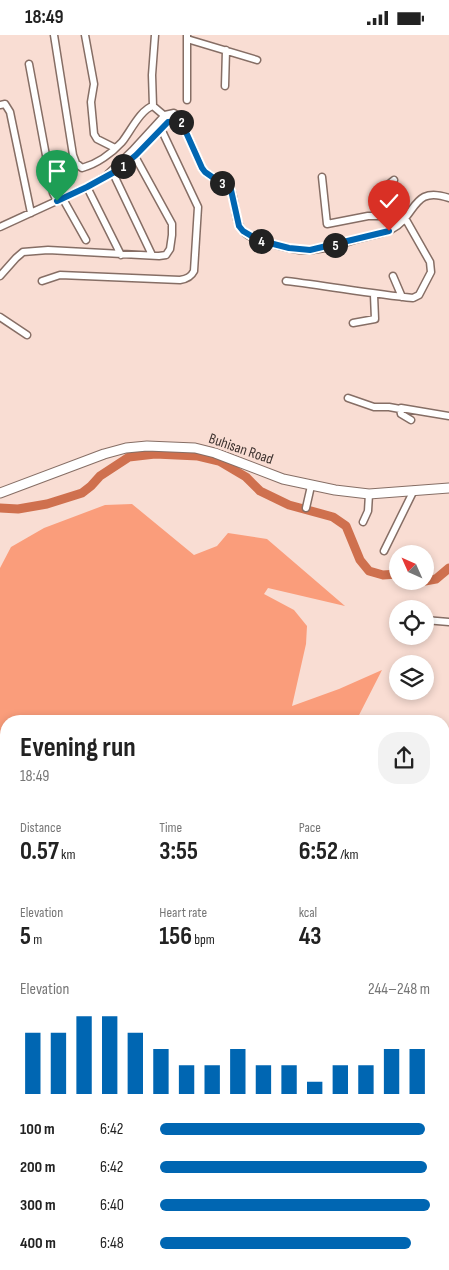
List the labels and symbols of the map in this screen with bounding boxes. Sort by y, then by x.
pin: 2 [168,109,194,135]
pin [36,150,78,201]
pin: 1 [110,153,136,179]
pin: 3 [210,171,234,195]
pin [368,180,410,231]
pin: 4 [248,229,274,253]
pin: 5 [322,233,348,257]
street label: Buhisan Road [206,429,276,469]
north arrow [389,545,434,590]

